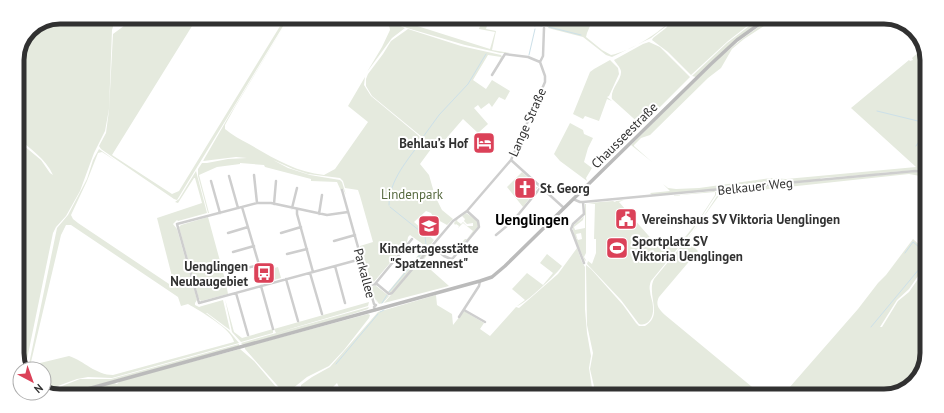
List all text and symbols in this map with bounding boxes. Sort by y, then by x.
street label: Lange Straße [505,85,550,159]
street label: Chausseestraße [588,99,661,172]
hotel icon: Behlau’s Hof [471,130,497,156]
place label: Behlau’s Hof [399,135,469,152]
street label: Belkauer Weg [717,174,794,199]
church icon: St. Georg [512,175,538,201]
place label: St. Georg [540,180,590,197]
park label: Lindenpark [381,186,444,203]
public building icon: Vereinshaus SV Viktoria Uenglingen [613,206,639,232]
district label: Uenglingen [495,210,569,229]
place label: Vereinshaus SV Viktoria Uenglingen [641,211,840,228]
school or university icon: Kindertagesstätte "Spatzennest" [416,213,442,239]
place label: Sportplatz SV Viktoria Uenglingen [631,233,743,265]
sports icon: Sportplatz SV Viktoria Uenglingen [604,235,630,261]
place label: Kindertagesstätte "Spatzennest" [379,240,479,272]
street label: Parkallee [350,246,379,300]
place label: Uenglingen Neubaugebiet [170,258,248,290]
bus stop icon: Uenglingen Neubaugebiet [251,260,277,286]
north arrow [12,361,52,401]
text: N [31,381,46,396]

